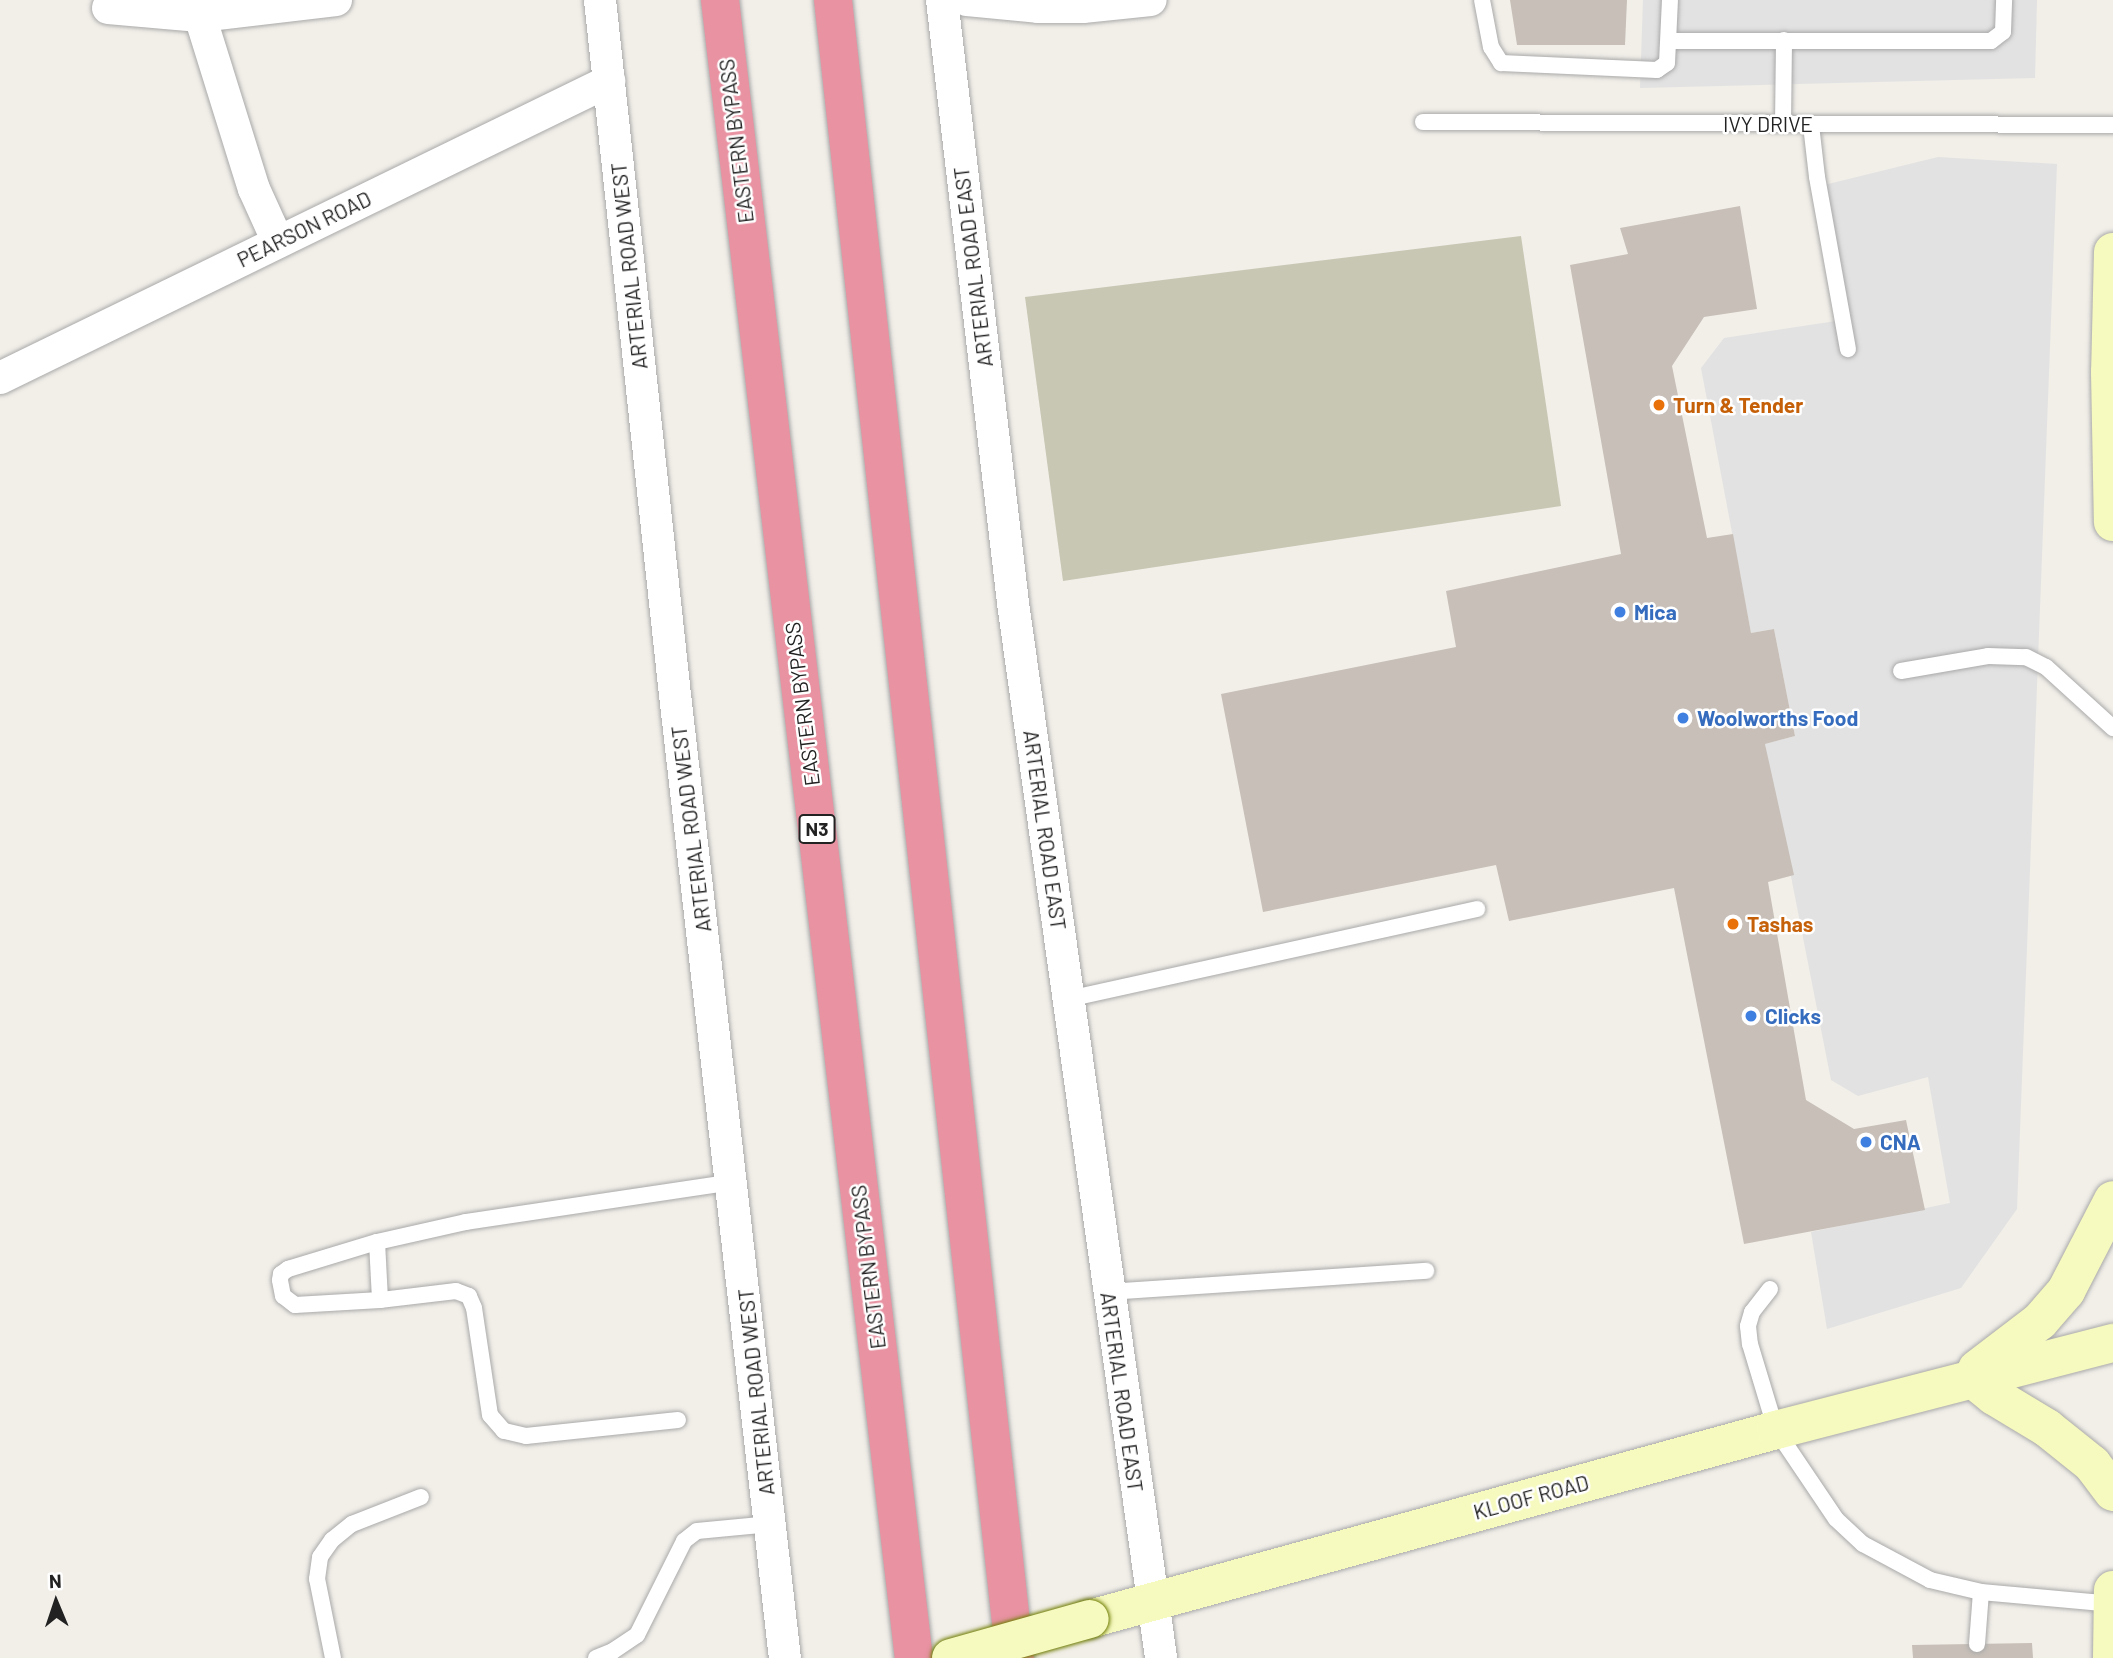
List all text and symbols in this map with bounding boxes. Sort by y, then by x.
street label: EASTERN BYPASS [713,57,759,225]
street label: IVY DRIVE [1723,111,1813,137]
street label: ARTERIAL ROAD WEST [606,161,652,371]
street label: ARTERIAL ROAD EAST [948,165,998,369]
street label: PEARSON ROAD [233,186,375,272]
place label: Turn & Tender [1673,392,1803,418]
marker: Turn & Tender [1651,397,1667,413]
place label: Mica [1634,599,1677,625]
marker: Mica [1612,604,1628,620]
street label: EASTERN BYPASS [779,620,825,788]
place label: Woolworths Food [1697,705,1858,731]
marker: Woolworths Food [1675,710,1691,726]
street label: ARTERIAL ROAD WEST [666,724,716,934]
street label: ARTERIAL ROAD EAST [1018,728,1072,932]
road number: N3 [798,814,836,844]
place label: Tashas [1747,911,1813,937]
marker: Tashas [1725,916,1741,932]
place label: Clicks [1765,1003,1821,1029]
marker: Clicks [1743,1008,1759,1024]
place label: CNA [1880,1129,1921,1155]
marker: CNA [1858,1134,1874,1150]
street label: EASTERN BYPASS [845,1183,891,1351]
street label: ARTERIAL ROAD WEST [733,1287,779,1497]
street label: ARTERIAL ROAD EAST [1095,1290,1149,1494]
street label: KLOOF ROAD [1470,1469,1592,1525]
north arrow [21,1567,91,1637]
text: N [49,1569,62,1592]

